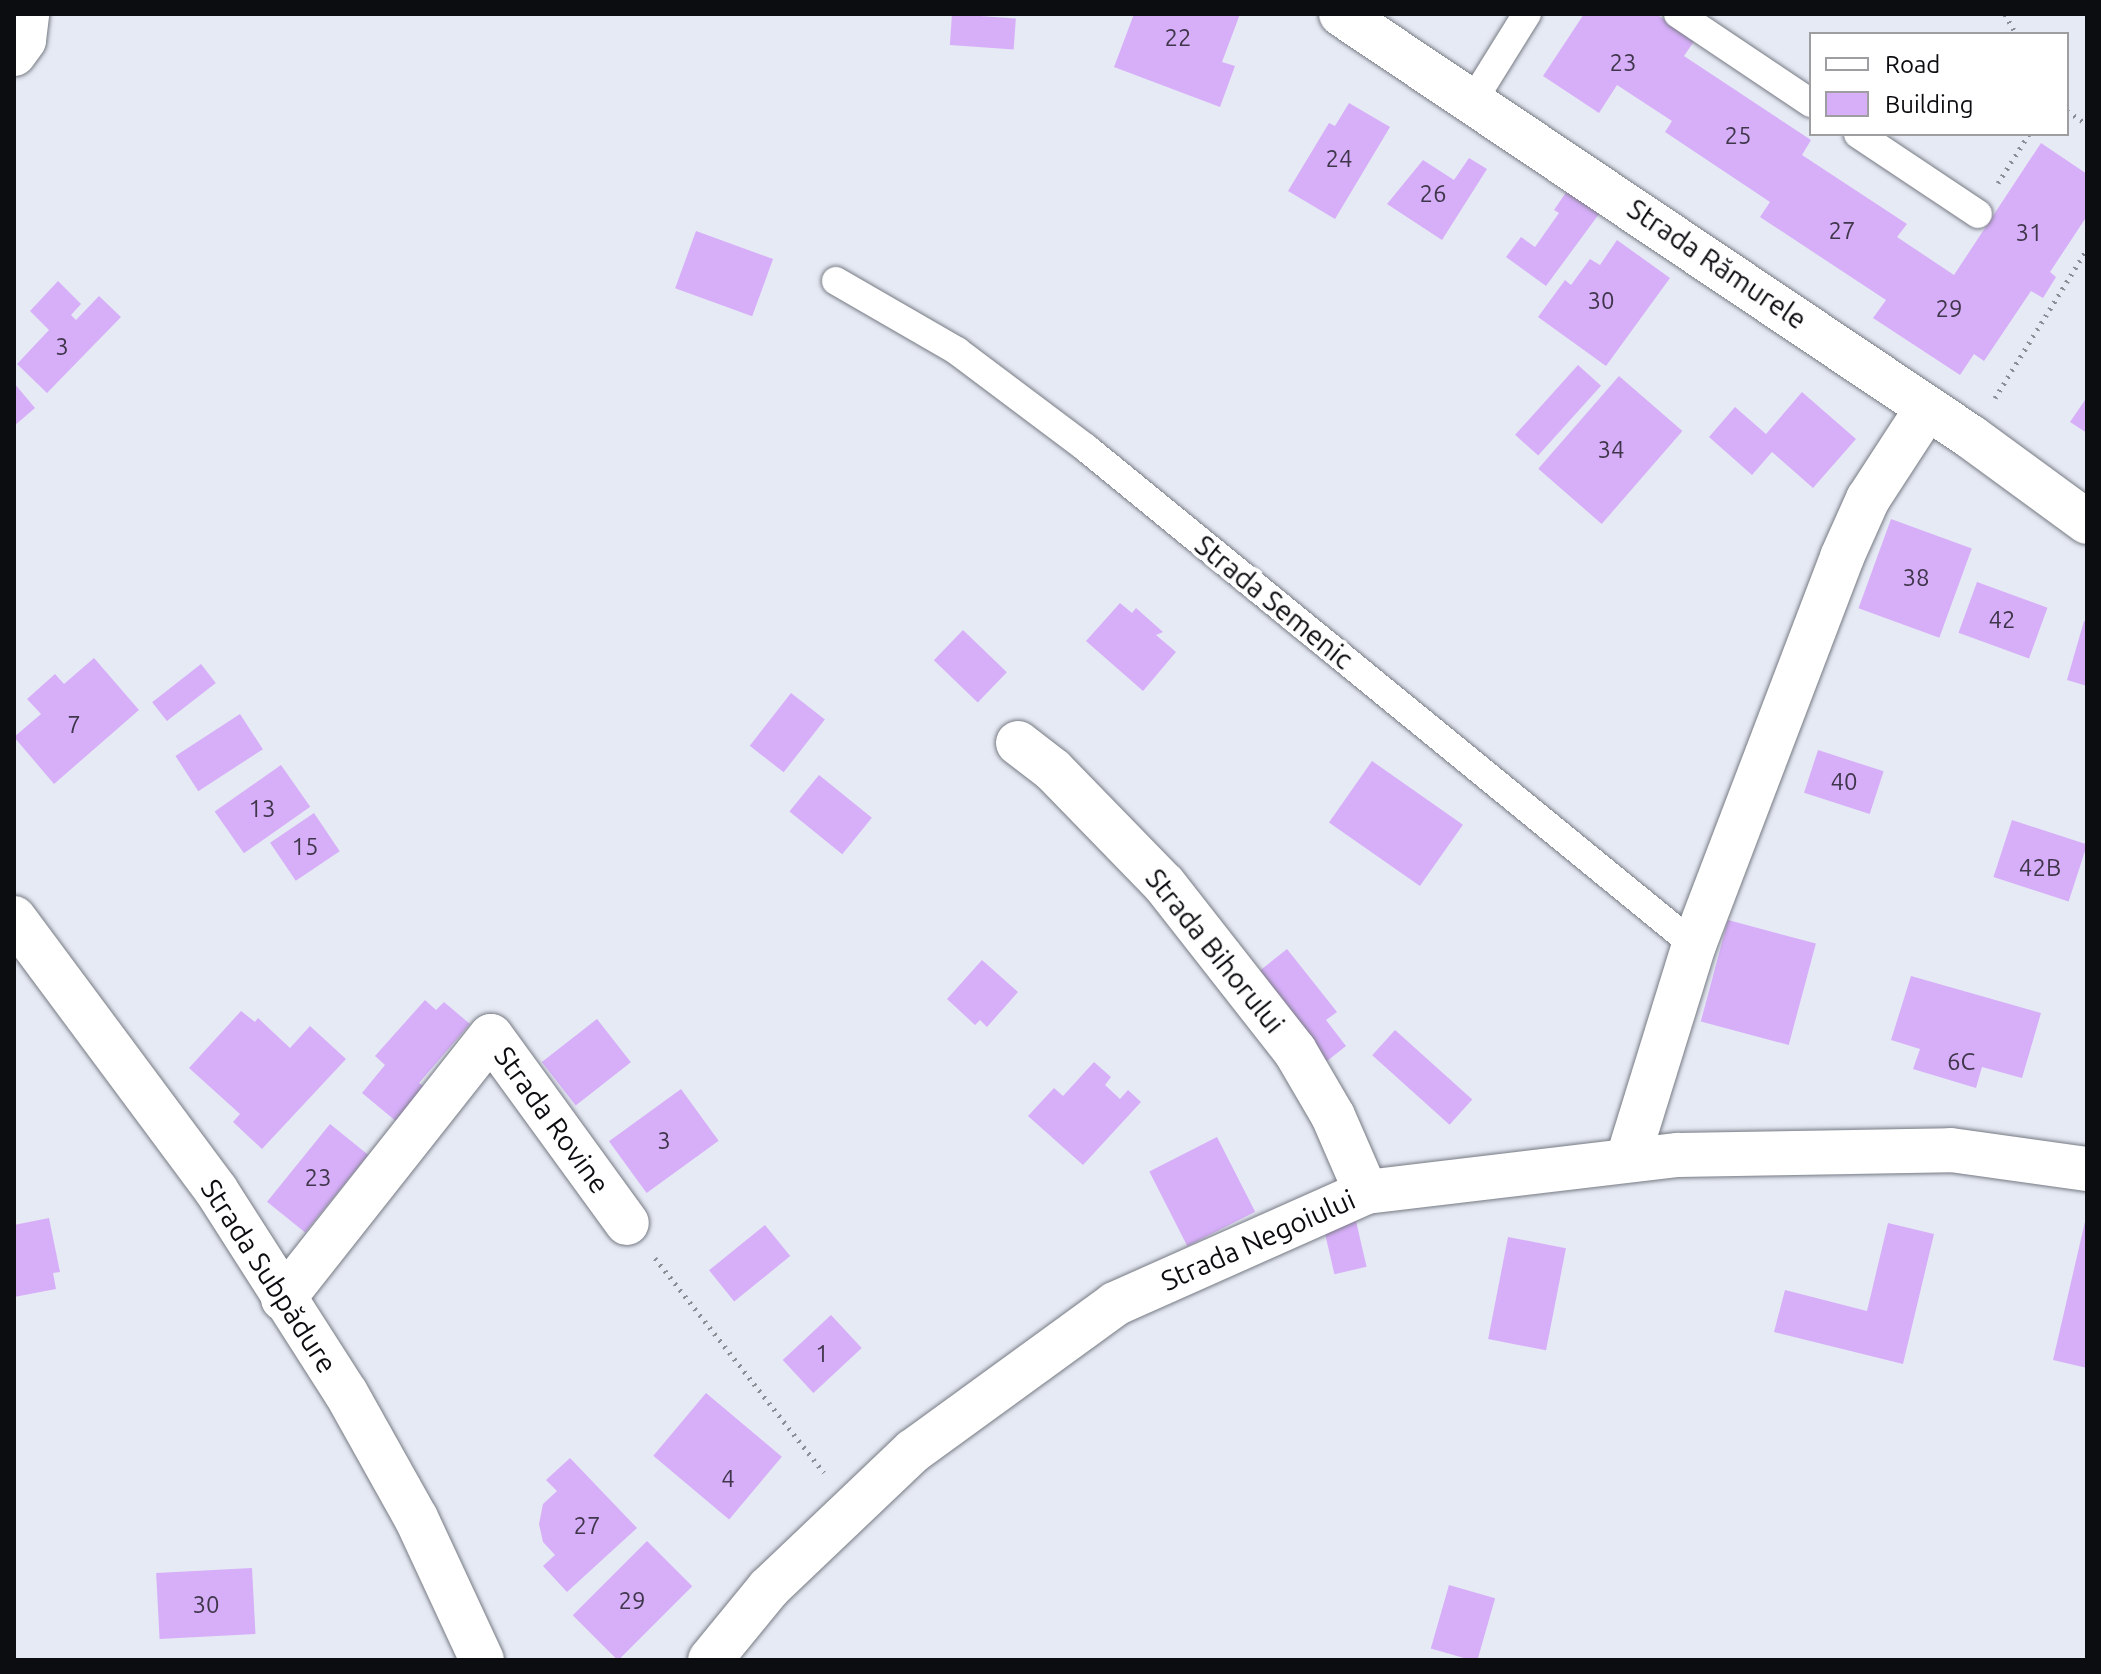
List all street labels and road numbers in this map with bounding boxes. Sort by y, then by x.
street label: Strada Rămurele [1621,192,1813,336]
street label: Strada Semenic [1188,528,1360,676]
street label: Strada Bihorului [1139,862,1291,1040]
street label: Strada Rovine [487,1040,617,1200]
street label: Strada Subpădure [194,1173,344,1379]
street label: Strada Negoiului [1156,1182,1360,1298]

